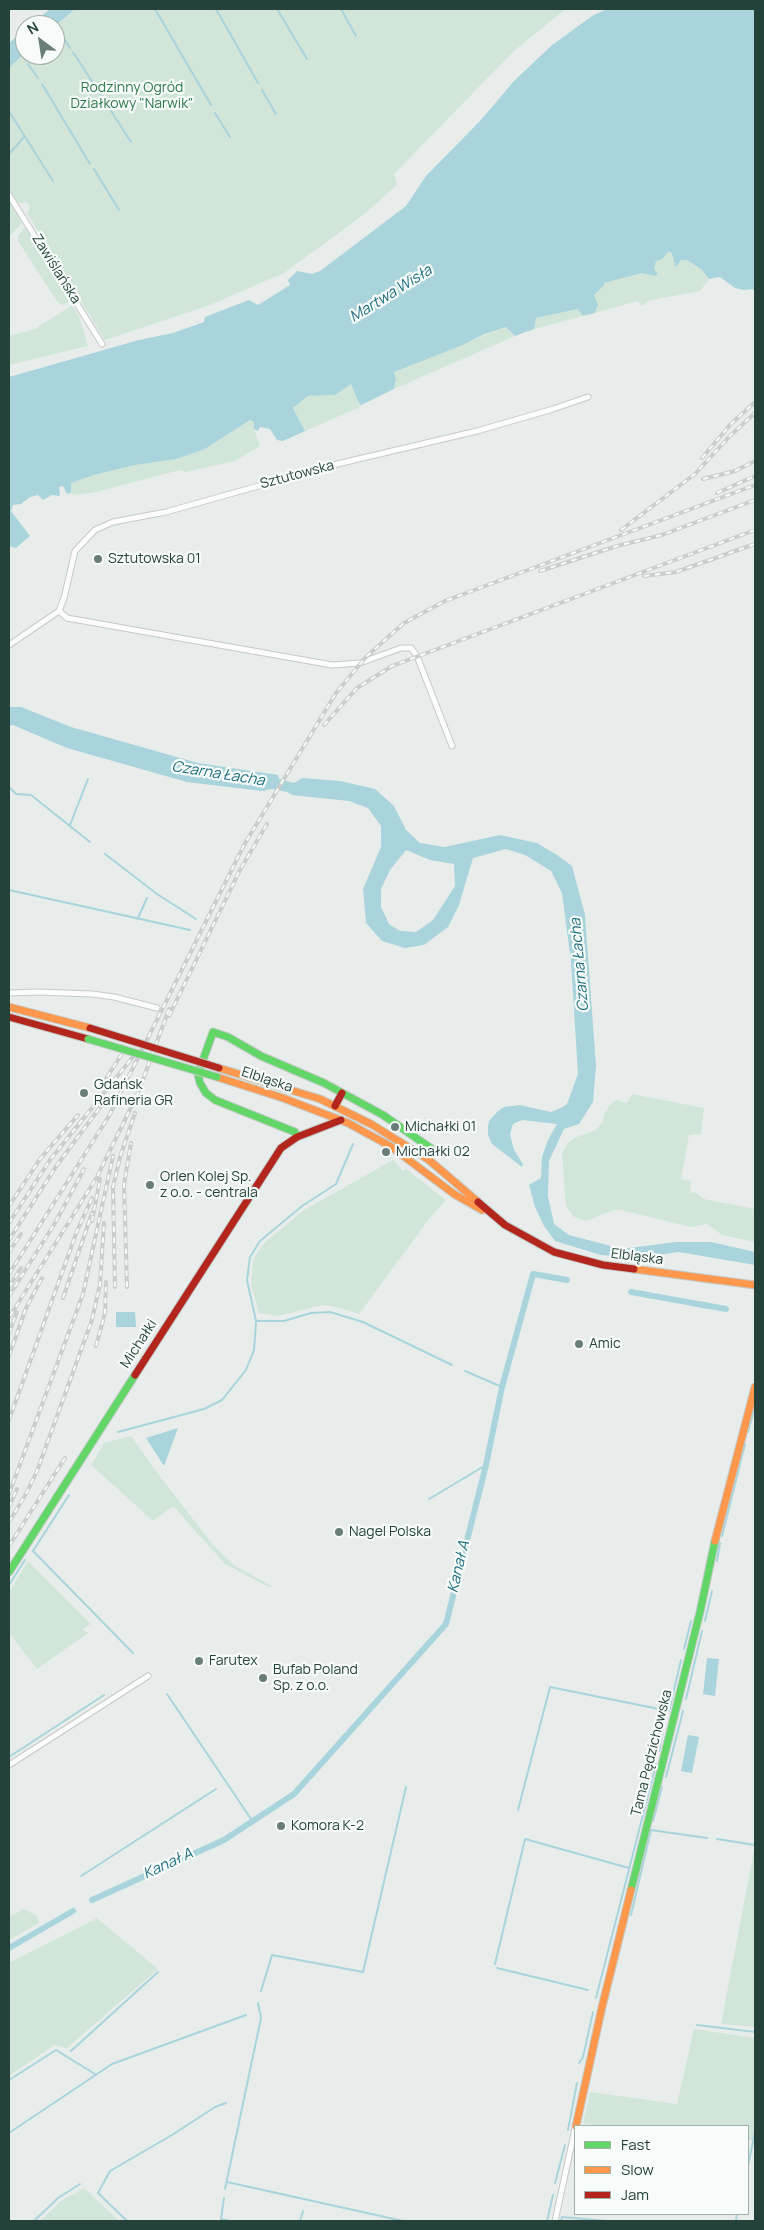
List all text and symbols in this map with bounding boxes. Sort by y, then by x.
north arrow [15,15,65,65]
text: N [23,17,42,38]
park label: Rodzinny Ogród Działkowy "Narwik" [70,80,194,112]
street label: Zawiślańska [28,231,84,307]
water label: Martwa Wisła [347,262,435,326]
street label: Sztutowska [258,457,336,493]
place label: Sztutowska 01 [108,551,201,567]
marker: Sztutowska 01 [92,553,104,565]
water label: Czarna Łacha [170,758,266,790]
water label: Czarna Łacha [567,917,593,1013]
street label: Elbląska [239,1064,295,1096]
place label: Gdańsk Rafineria GR [94,1077,173,1110]
marker: Gdańsk Rafineria GR [78,1087,90,1099]
place label: Michałki 01 [405,1119,476,1135]
marker: Michałki 01 [389,1121,401,1133]
place label: Michałki 02 [396,1144,470,1160]
marker: Michałki 02 [380,1146,392,1158]
place label: Orlen Kolej Sp. z o.o. - centrala [160,1169,258,1202]
marker: Orlen Kolej Sp. z o.o. - centrala [144,1179,156,1191]
street label: Elbląska [610,1245,664,1269]
street label: Michałki [117,1317,161,1371]
place label: Amic [589,1336,621,1352]
marker: Amic [573,1338,585,1350]
place label: Nagel Polska [349,1524,431,1540]
marker: Nagel Polska [333,1526,345,1538]
water label: Kanał A [444,1539,474,1595]
place label: Farutex [209,1653,258,1669]
marker: Farutex [193,1655,205,1667]
place label: Bufab Poland Sp. z o.o. [273,1662,358,1694]
marker: Bufab Poland Sp. z o.o. [257,1672,269,1684]
street label: Tama Pędzichowska [628,1688,676,1818]
place label: Komora K-2 [291,1818,364,1834]
marker: Komora K-2 [275,1820,287,1832]
water label: Kanał A [140,1845,196,1883]
legend [574,2125,749,2215]
text: Fast [621,2134,650,2155]
text: Slow [621,2159,654,2180]
text: Jam [621,2184,649,2205]

